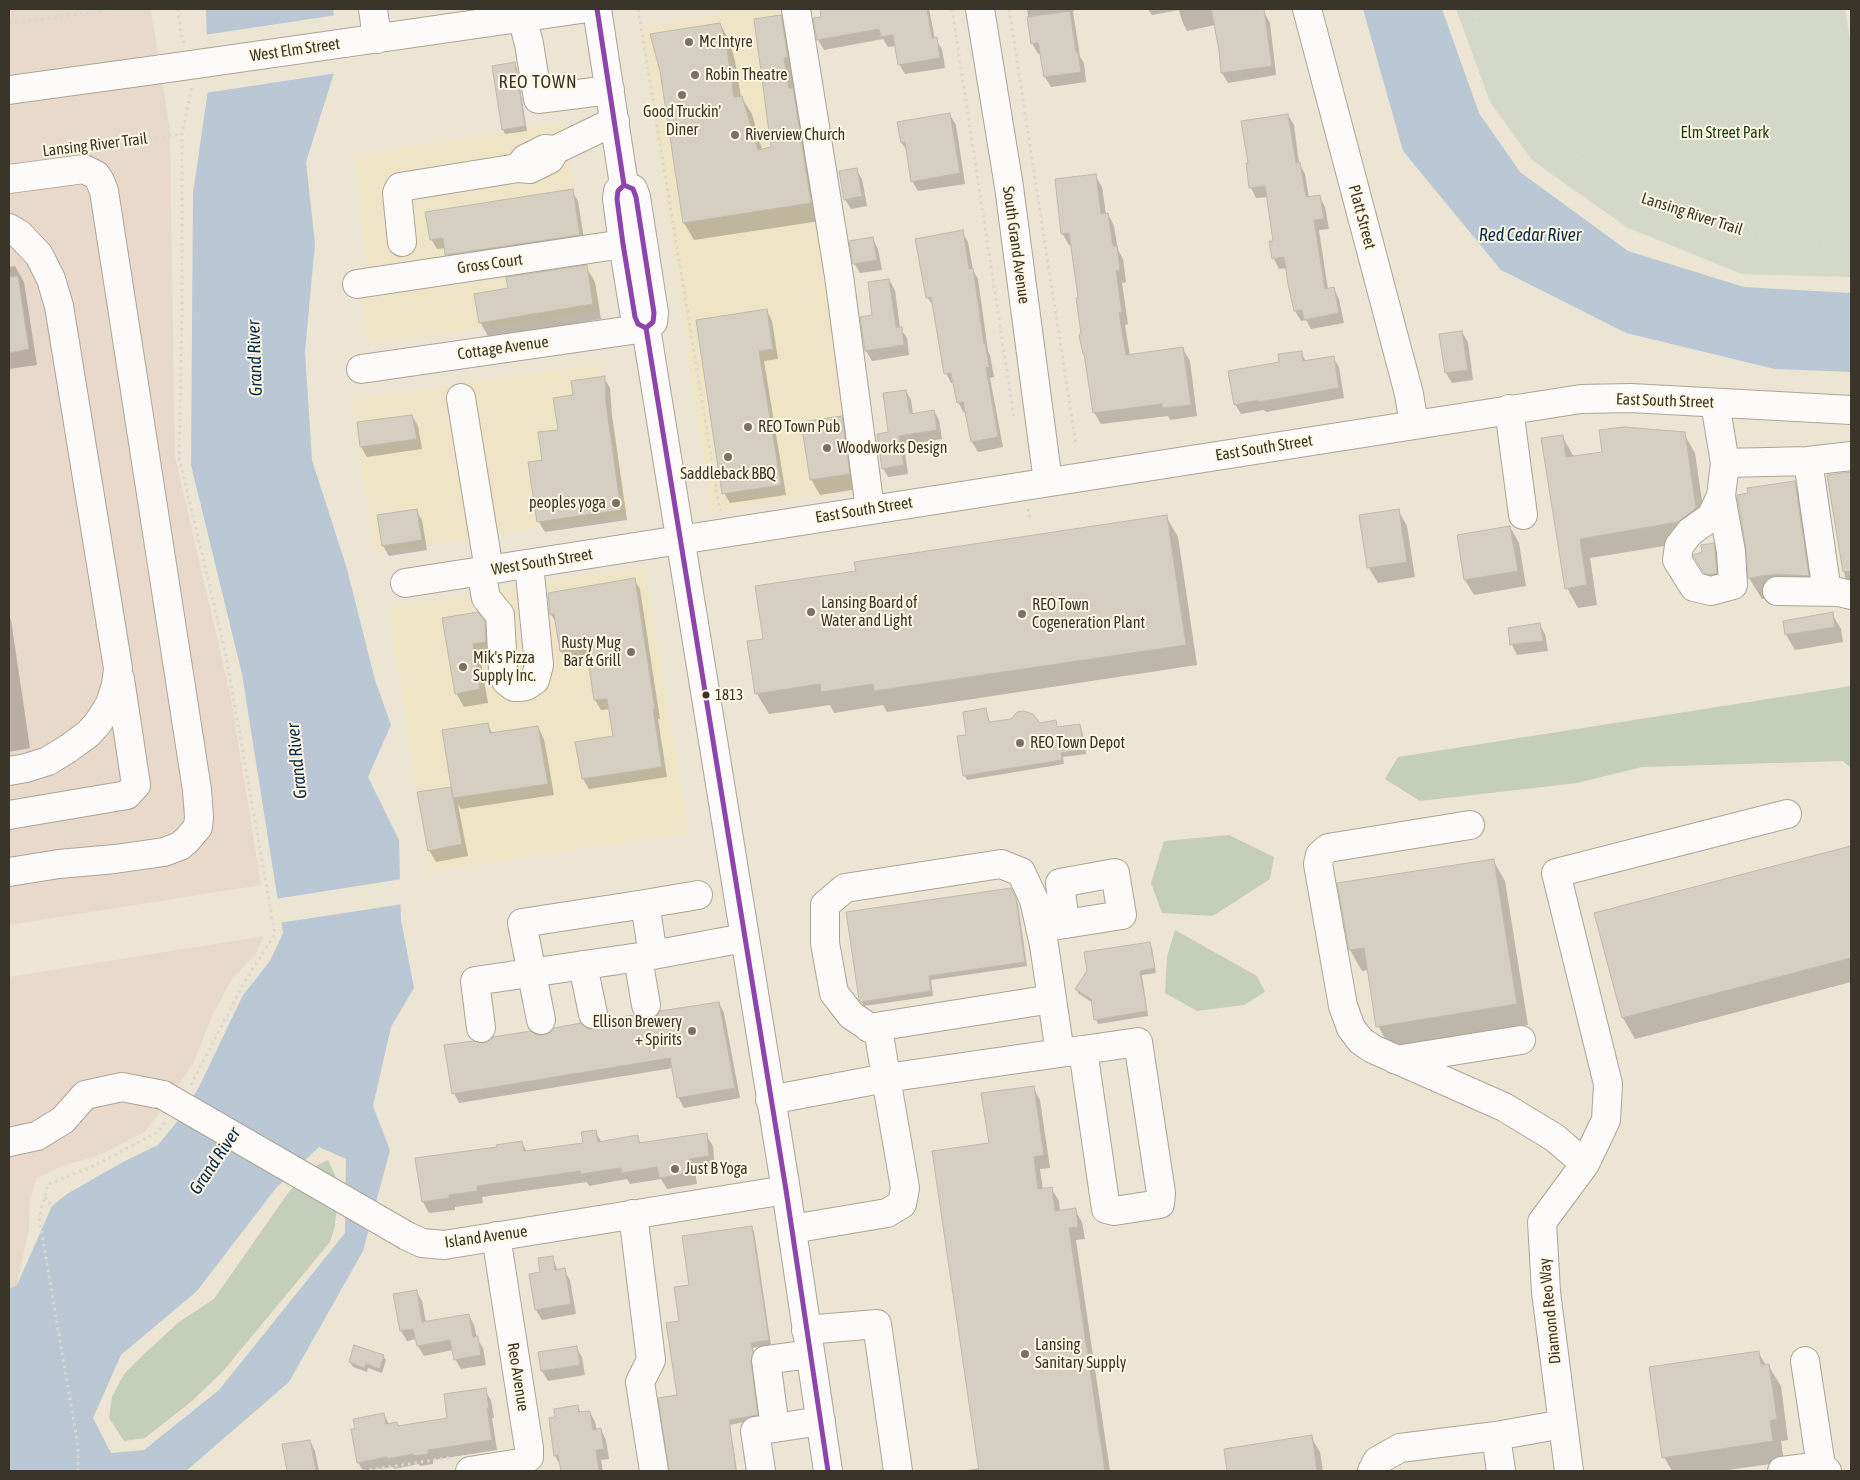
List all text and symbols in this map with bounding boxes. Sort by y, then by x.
place label: Mc Intyre [699,32,753,52]
street label: West Elm Street [249,34,341,66]
marker: Mc Intyre [683,36,695,48]
place label: Robin Theatre [705,65,787,85]
marker: Robin Theatre [689,69,701,81]
district label: REO TOWN [497,71,579,93]
marker: Good Truckin' Diner [676,89,688,101]
place label: Good Truckin' Diner [643,102,721,140]
park label: Elm Street Park [1681,123,1769,143]
place label: Riverview Church [745,125,845,145]
street label: Lansing River Trail [41,129,149,161]
marker: Riverview Church [729,129,741,141]
street label: Platt Street [1344,183,1380,251]
street label: South Grand Avenue [998,185,1034,305]
street label: Lansing River Trail [1639,189,1745,239]
water label: Red Cedar River [1479,224,1581,246]
street label: Gross Court [456,250,524,278]
water label: Grand River [243,320,267,396]
street label: Cottage Avenue [456,332,550,364]
street label: East South Street [1616,390,1714,412]
place label: REO Town Pub [758,417,840,437]
marker: REO Town Pub [742,421,754,433]
street label: East South Street [1214,431,1314,465]
place label: Woodworks Design [837,438,947,458]
marker: Woodworks Design [821,442,833,454]
marker: Saddleback BBQ [722,451,734,463]
place label: Saddleback BBQ [680,464,776,484]
place label: peoples yoga [529,493,606,513]
street label: East South Street [814,493,914,527]
marker: peoples yoga [610,497,622,509]
street label: West South Street [490,545,594,579]
place label: Lansing Board of Water and Light [821,593,918,631]
place label: REO Town Cogeneration Plant [1032,595,1145,633]
marker: Lansing Board of Water and Light [805,606,817,618]
marker: REO Town Cogeneration Plant [1016,608,1028,620]
place label: Rusty Mug Bar & Grill [561,633,621,671]
marker: Rusty Mug Bar & Grill [625,646,637,658]
place label: Mik's Pizza Supply Inc. [473,648,536,686]
marker: Mik's Pizza Supply Inc. [457,661,469,673]
place label: 1813 [715,686,743,704]
marker: 1813 [701,690,711,700]
water label: Grand River [282,722,312,800]
place label: REO Town Depot [1030,733,1125,753]
marker: REO Town Depot [1014,737,1026,749]
place label: Ellison Brewery + Spirits [593,1012,682,1050]
marker: Ellison Brewery + Spirits [686,1025,698,1037]
water label: Grand River [185,1123,245,1199]
place label: Just B Yoga [685,1159,748,1179]
marker: Just B Yoga [669,1163,681,1175]
street label: Island Avenue [443,1222,529,1252]
street label: Diamond Reo Way [1535,1257,1565,1365]
place label: Lansing Sanitary Supply [1035,1335,1126,1373]
street label: Reo Avenue [503,1341,533,1413]
marker: Lansing Sanitary Supply [1019,1348,1031,1360]

